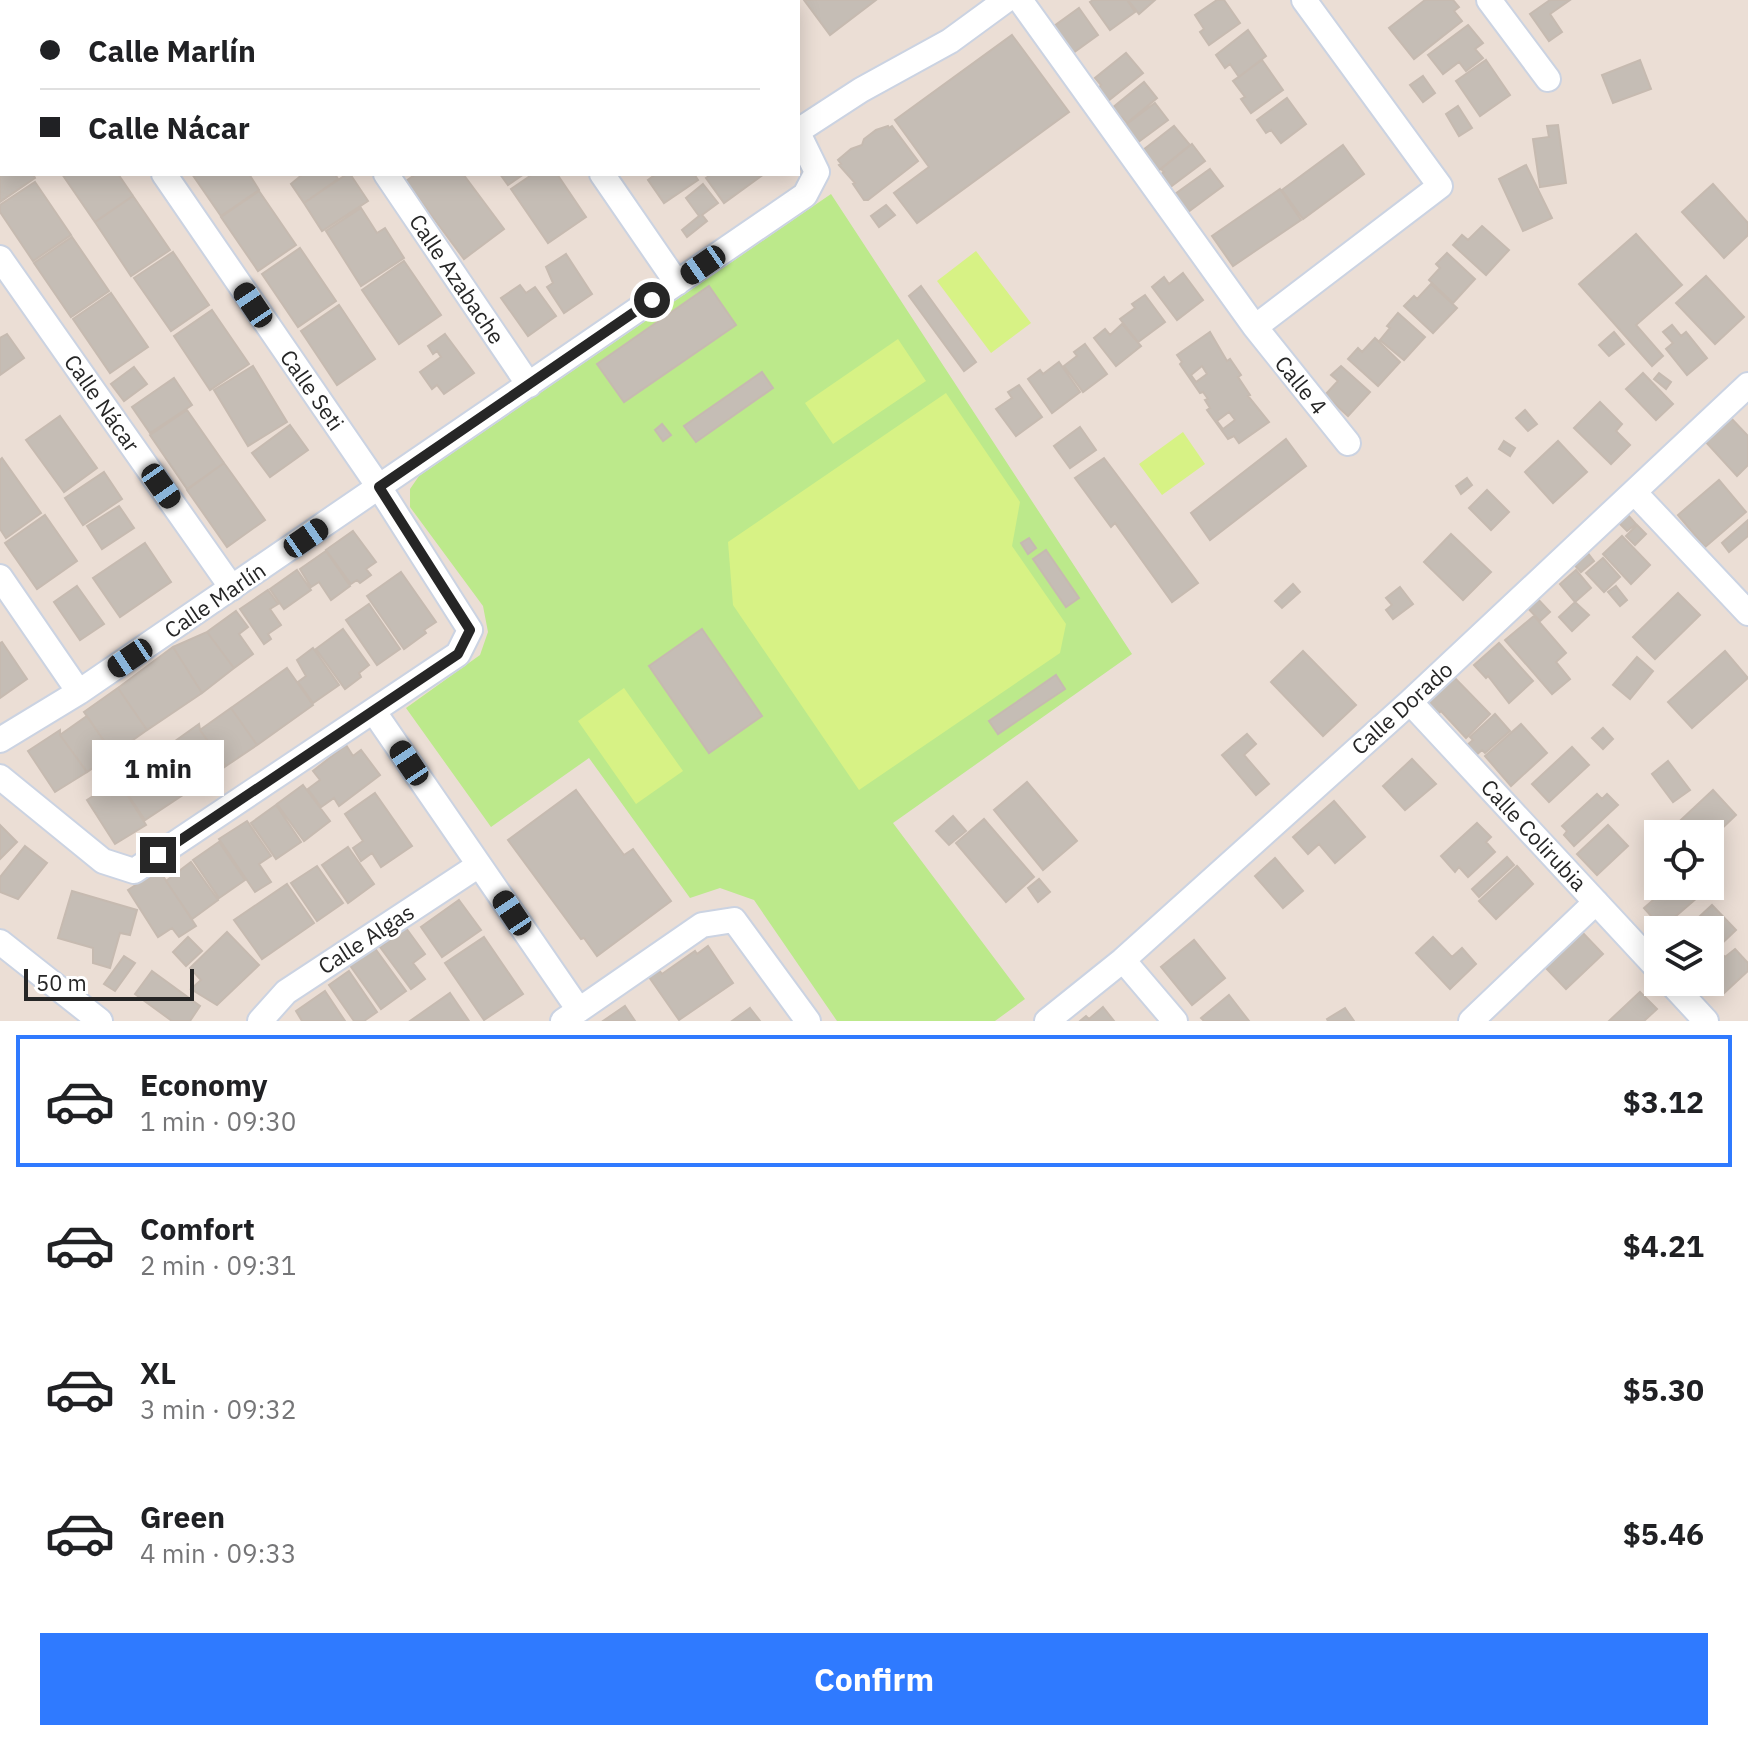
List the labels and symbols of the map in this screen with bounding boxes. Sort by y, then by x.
street label: Calle Azabache [403,208,512,349]
car [676,241,730,289]
car [230,278,276,332]
route start [634,282,670,318]
street label: Calle Seti [274,343,351,436]
street label: Calle Nácar [58,348,147,457]
street label: Calle 4 [1269,349,1334,420]
car [137,459,185,513]
car [279,514,333,562]
street label: Calle Marlín [158,555,271,644]
car [103,635,157,681]
street label: Calle Dorado [1345,655,1458,761]
car [386,736,432,790]
callout: 1 min [92,739,224,795]
street label: Calle Colirubia [1475,773,1594,897]
route end [140,837,176,873]
car [489,886,535,940]
street label: Calle Algas [312,897,419,980]
scale bar [24,965,194,1001]

